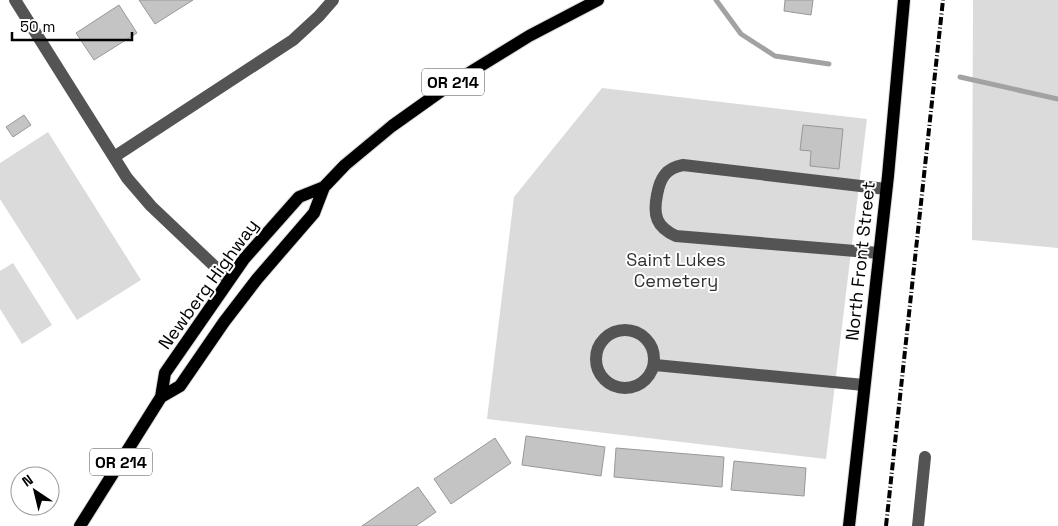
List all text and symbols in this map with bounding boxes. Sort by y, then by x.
scale bar [12,10,132,42]
text: 50 m [20,17,55,36]
road number: OR 214 [422,68,484,95]
street label: North Front Street [840,180,880,342]
street label: Newberg Highway [153,214,263,354]
park label: Saint Lukes Cemetery [626,248,726,292]
road number: OR 214 [90,448,152,476]
north arrow [10,466,60,516]
text: N [19,470,37,490]

